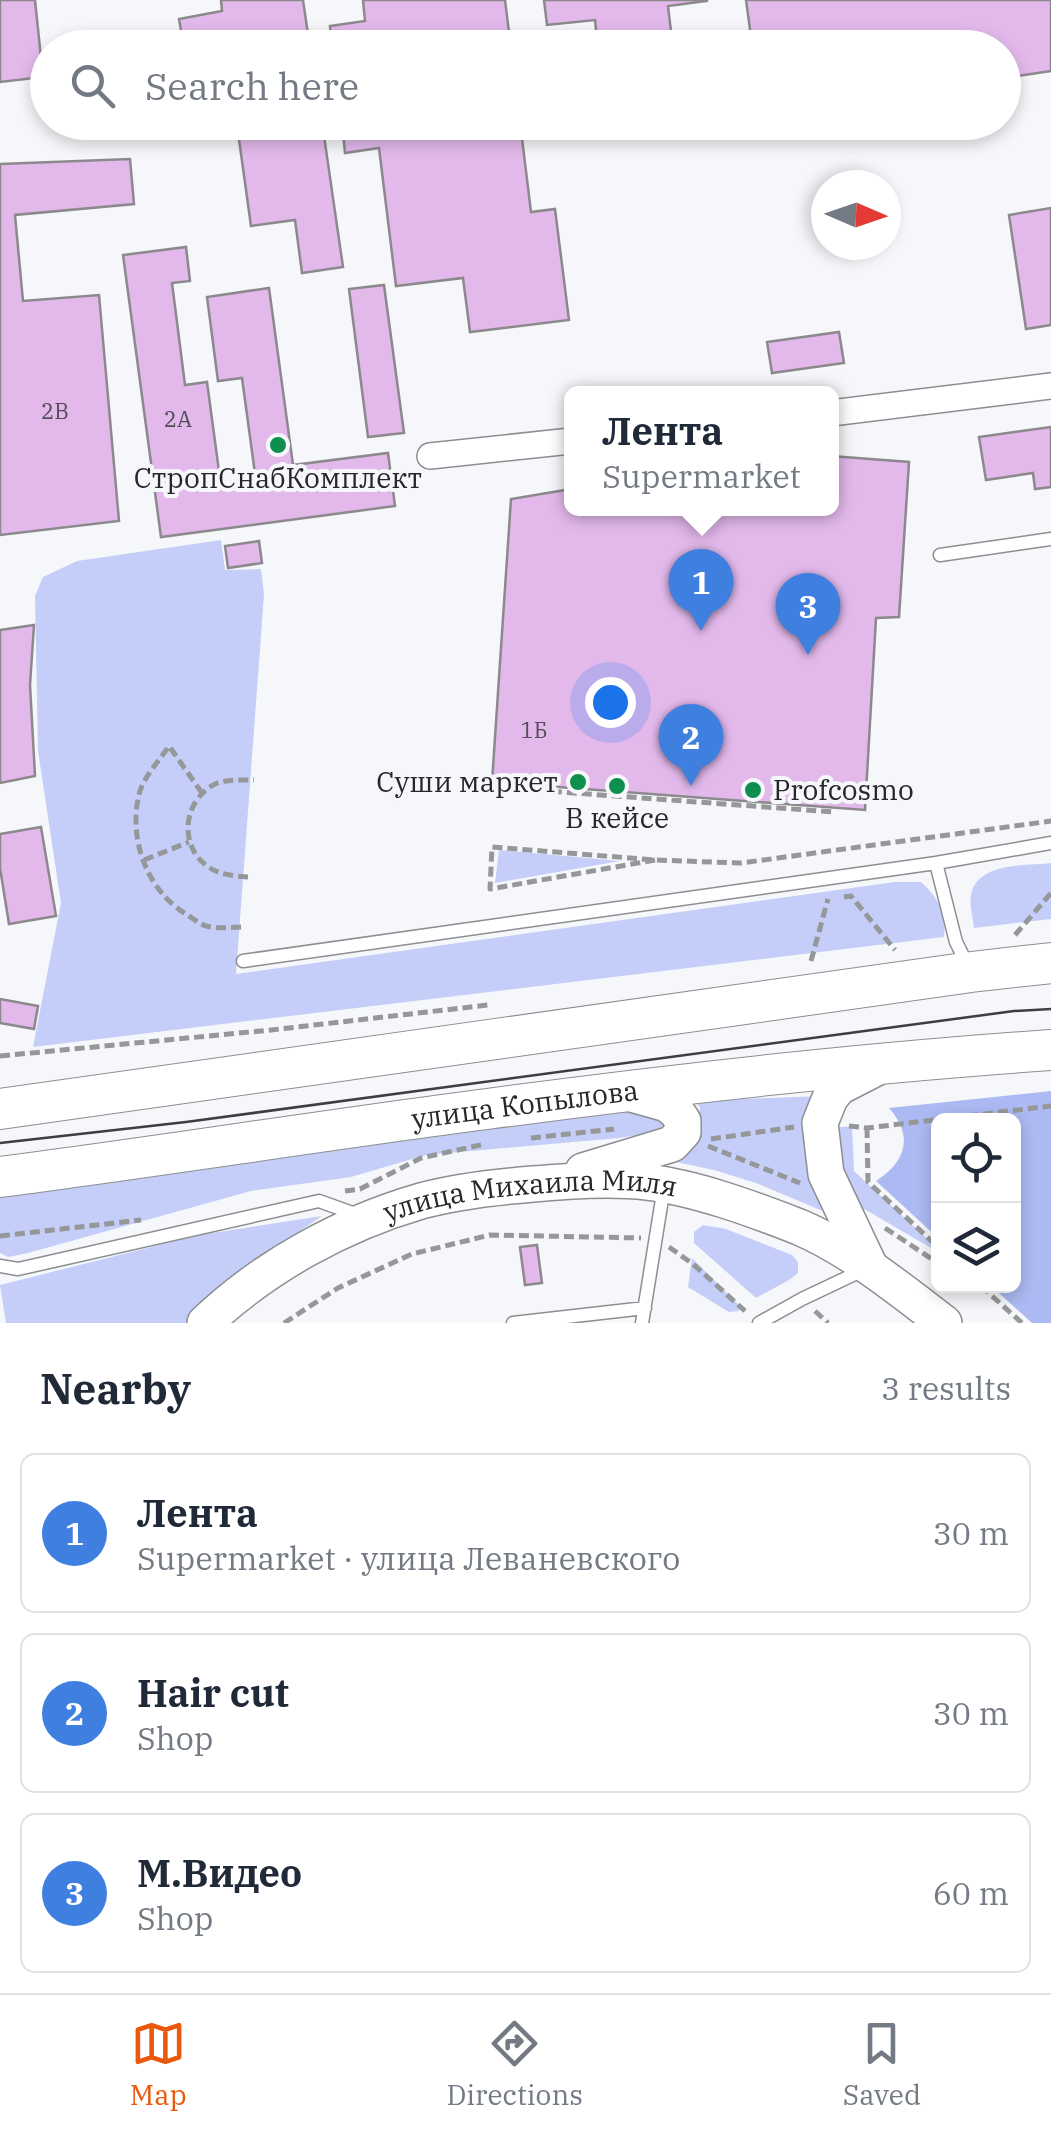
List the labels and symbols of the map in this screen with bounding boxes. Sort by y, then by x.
north arrow [811,170,901,260]
house number: 2В [41,396,69,425]
house number: 2А [164,404,192,433]
marker: СтропСнабКомплект [267,434,289,456]
place label: СтропСнабКомплект [134,459,422,496]
pin: 1 [668,548,734,631]
pin: 3 [776,572,840,655]
your location [585,677,636,728]
pin: 2 [658,704,724,786]
house number: 1Б [521,715,547,744]
place label: Суши маркет [376,763,558,800]
marker: Суши маркет [567,771,589,793]
place label: Profcosmo [773,771,914,808]
marker: В кейсе [606,775,628,797]
marker: Profcosmo [742,779,764,801]
place label: В кейсе [565,799,669,836]
street label: улица Копылова [409,1071,640,1137]
street label: улица Михаила Миля [378,1161,681,1230]

